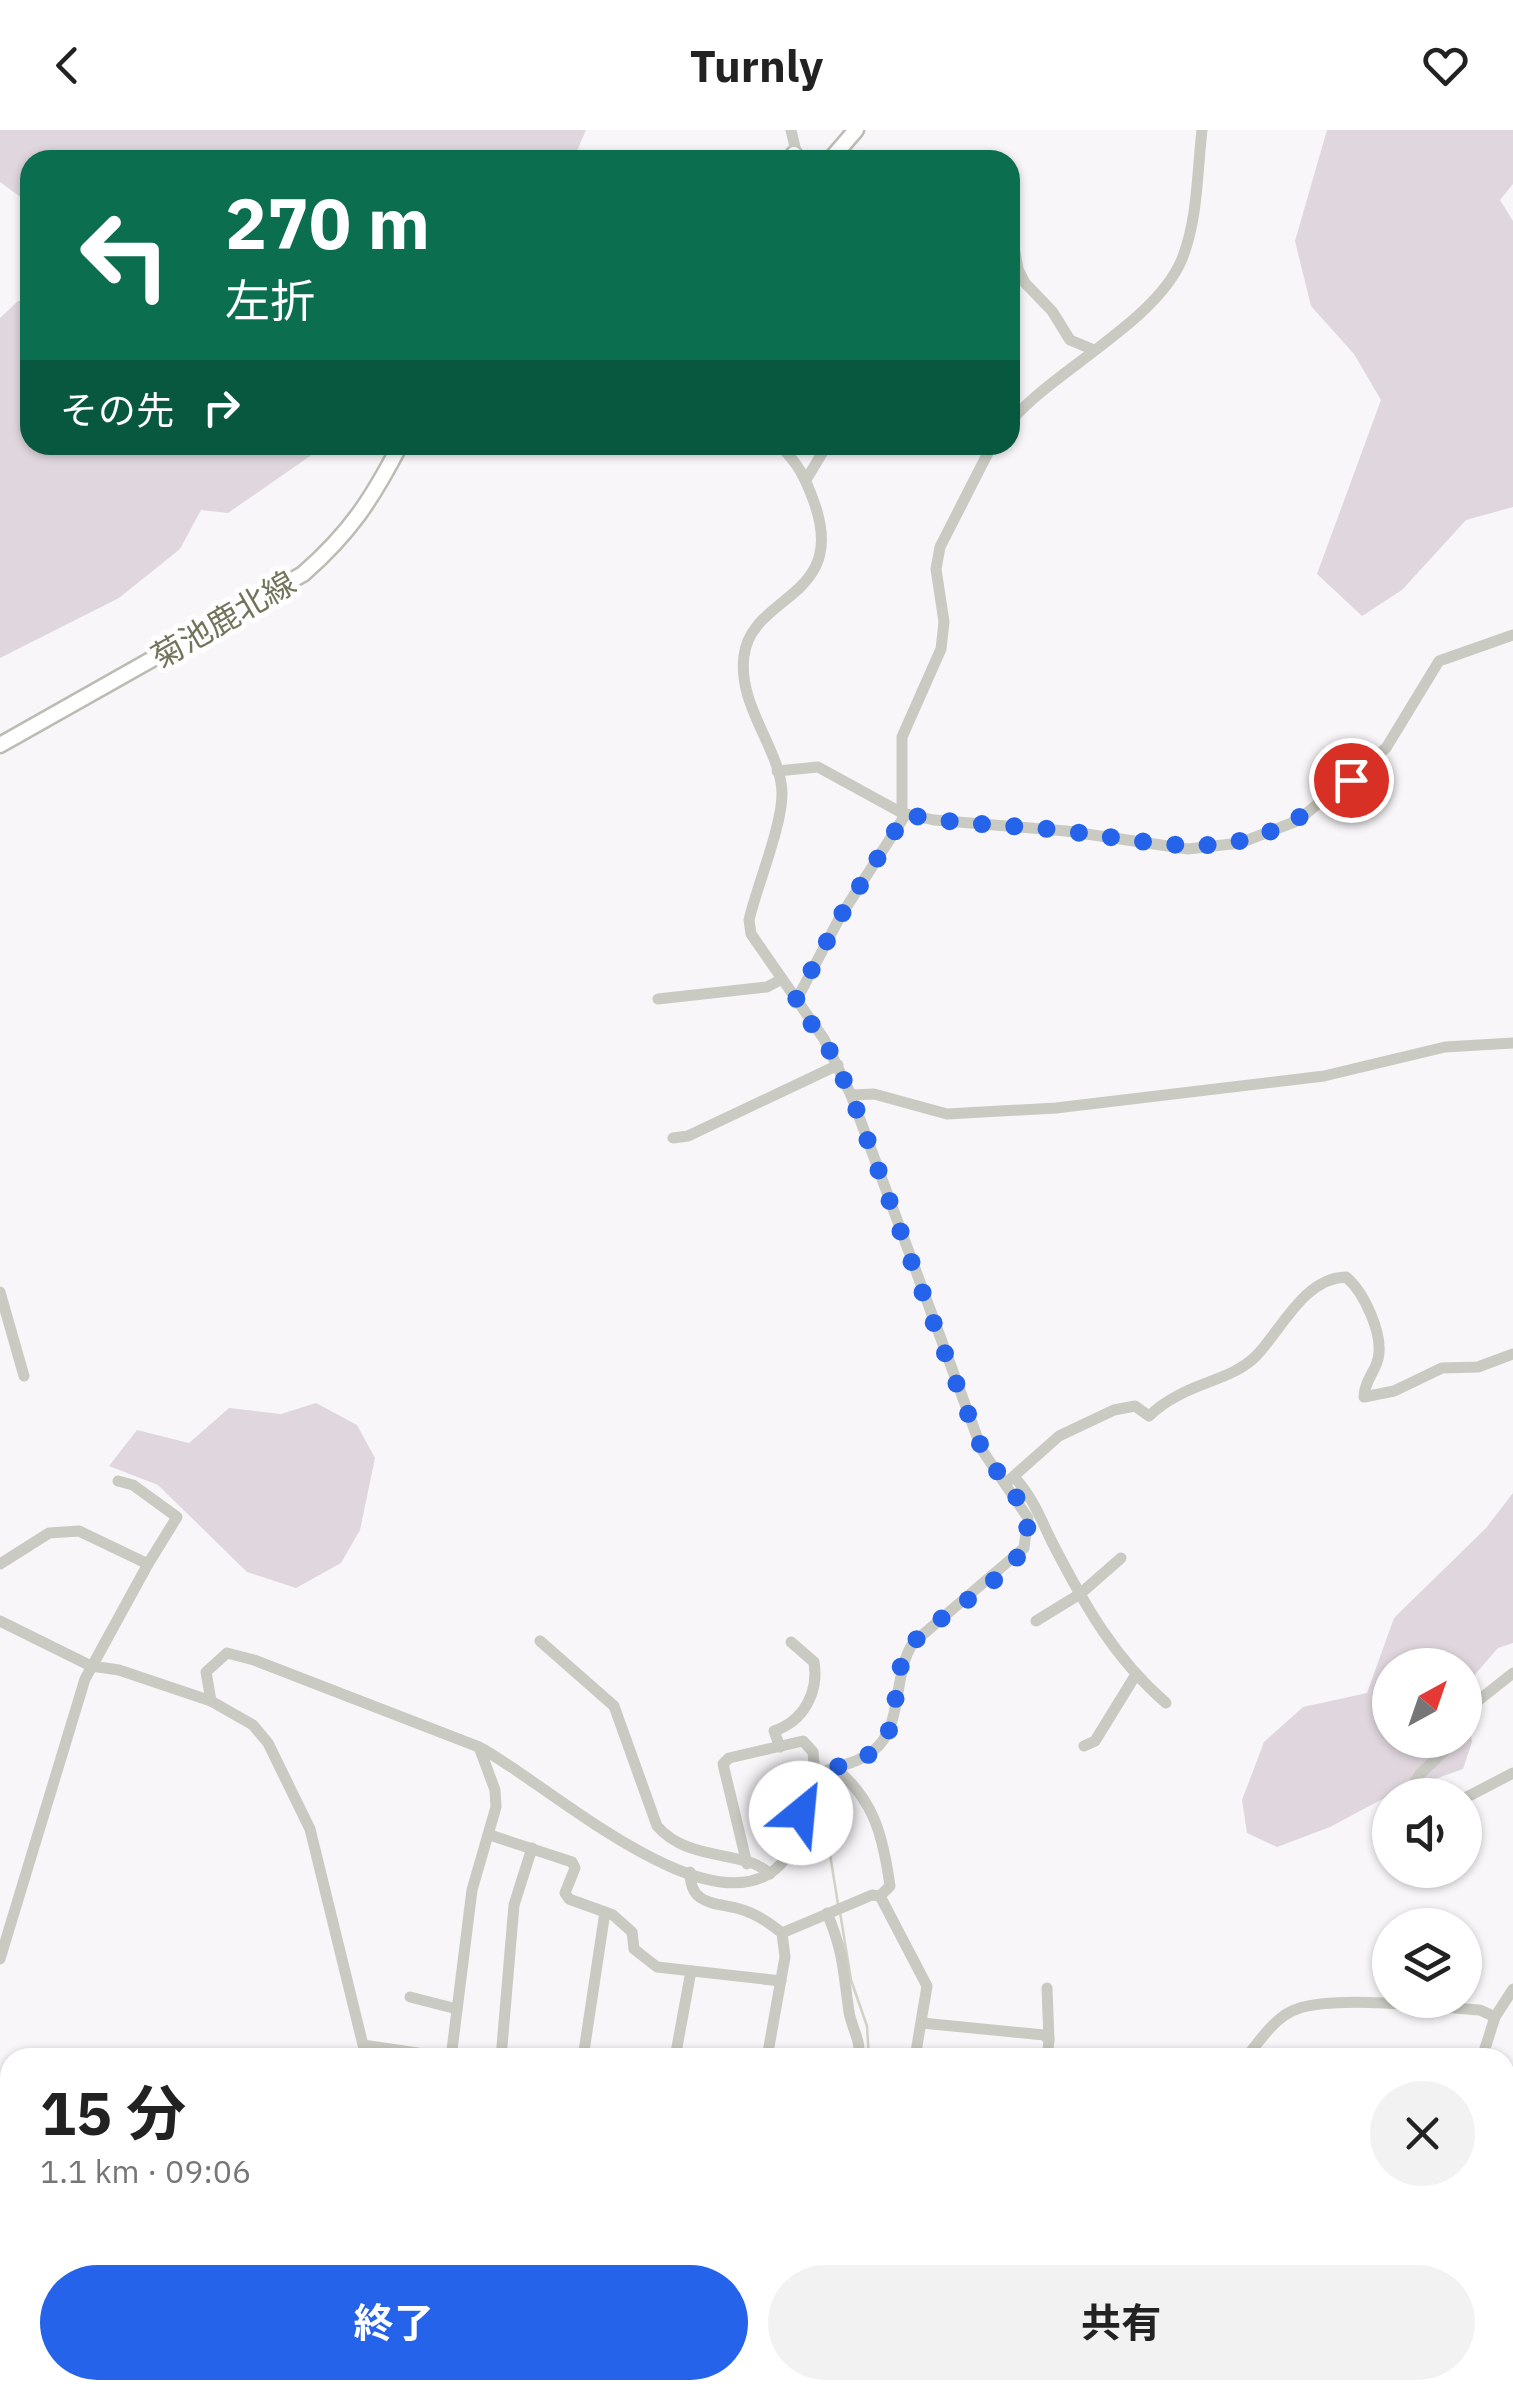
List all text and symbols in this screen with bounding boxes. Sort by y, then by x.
text: Turnly [690,36,823,94]
icon: back [40,38,95,93]
icon: heart [1418,38,1473,93]
text: 270 m [225,177,430,268]
icon: left [60,190,190,320]
text: 左折 [225,271,315,329]
icon: right [194,380,249,435]
text: その先 [60,385,174,434]
street label: 菊池鹿北線 [143,561,303,677]
pin [1309,738,1394,823]
icon: arrive [1324,753,1379,808]
north arrow [1372,1648,1482,1758]
map controls [1372,1648,1482,2018]
position arrow [749,1761,853,1865]
button: sound [1372,1778,1482,1888]
button: layers [1372,1908,1482,2018]
text: 15 分 [40,2073,186,2152]
button: close [1370,2081,1475,2186]
text: 1.1 km · 09:06 [40,2150,251,2192]
button: 終了 [40,2265,748,2380]
button: 共有 [768,2265,1475,2380]

